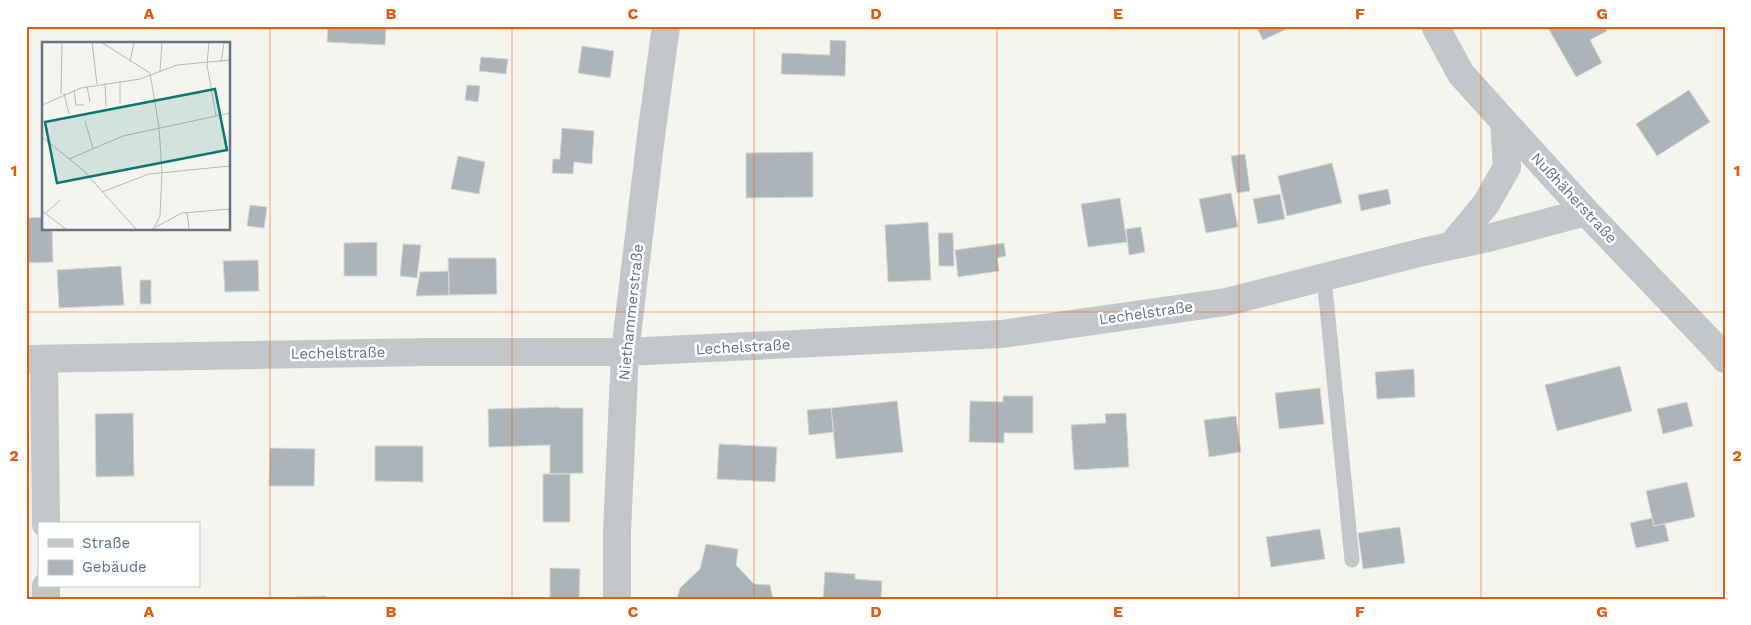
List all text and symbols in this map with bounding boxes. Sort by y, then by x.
text: A [144,4,155,23]
text: B [386,4,397,23]
text: C [628,4,639,23]
text: D [870,4,882,23]
text: E [1113,4,1123,23]
text: F [1355,4,1365,23]
text: G [1596,4,1608,23]
inset map [42,42,230,230]
street label: Nußhäherstraße [1527,149,1621,247]
text: 1 [11,161,17,180]
text: 1 [1734,161,1740,180]
street label: Niethammerstraße [615,243,647,381]
street label: Lechelstraße [1098,297,1194,329]
street label: Lechelstraße [695,336,791,358]
street label: Lechelstraße [290,343,386,363]
text: 2 [9,446,19,465]
text: 2 [1732,446,1742,465]
legend [38,522,200,588]
text: Straße [82,534,130,552]
text: Gebäude [82,558,147,576]
text: A [144,602,155,621]
text: B [386,602,397,621]
text: C [628,602,639,621]
text: D [870,602,882,621]
text: E [1113,602,1123,621]
text: F [1355,602,1365,621]
text: G [1596,602,1608,621]

